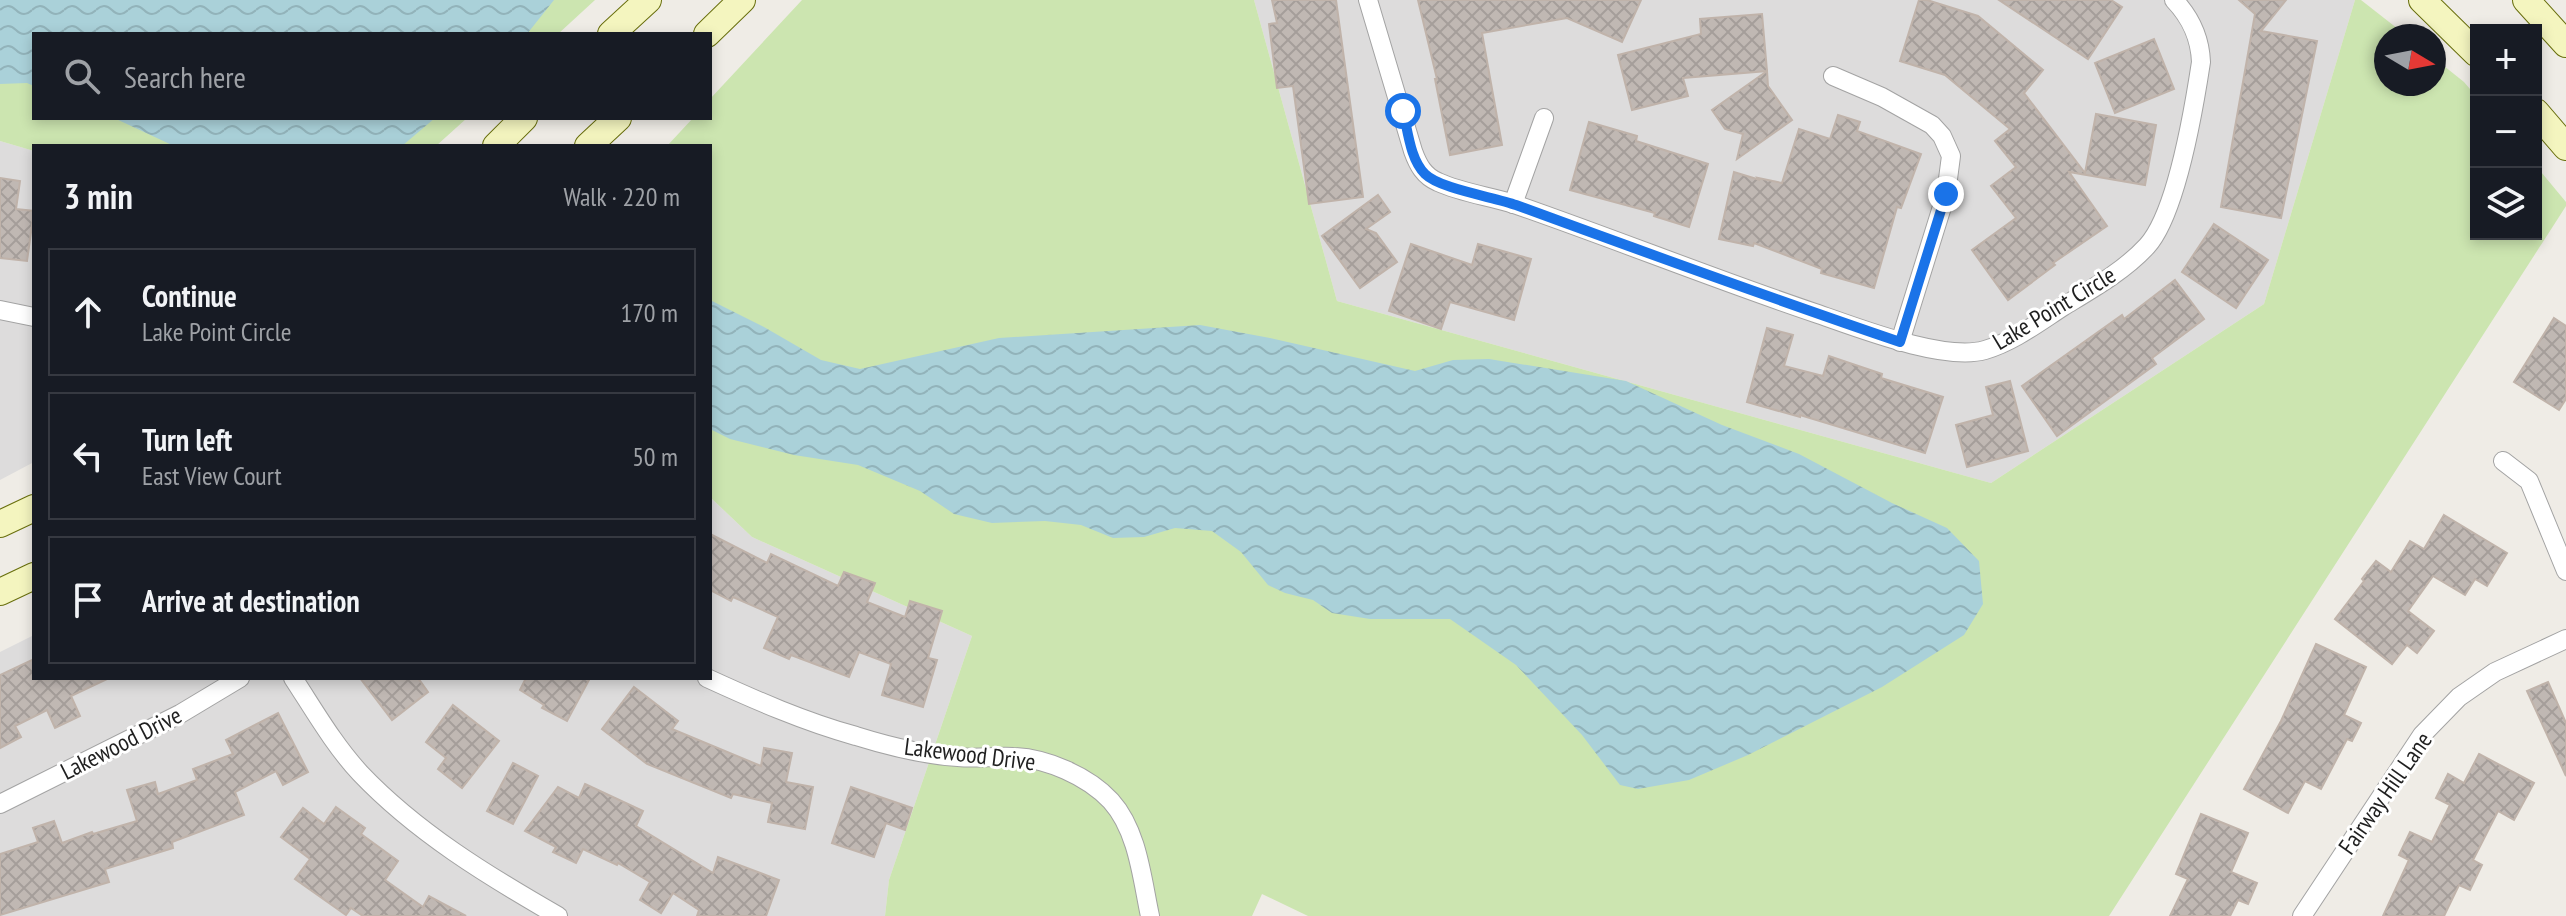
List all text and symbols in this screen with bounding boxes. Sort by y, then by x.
north arrow [2374,24,2446,96]
map controls [2470,24,2542,240]
button: + [2470,24,2542,96]
search box [32,32,712,120]
icon: search [60,54,104,98]
text: Search here [124,57,246,96]
route start [1385,93,1421,129]
button: − [2470,96,2542,168]
button: layers [2470,168,2542,240]
text: 3 min [64,174,133,218]
route end [1928,176,1964,212]
text: Walk · 220 m [563,180,680,213]
street label: Lake Point Circle [1987,259,2121,357]
text: Continue [142,276,237,315]
icon: ahead [66,290,110,334]
text: 170 m [620,296,678,329]
text: Lake Point Circle [142,315,292,348]
text: Turn left [142,420,232,459]
icon: left [66,434,110,478]
text: 50 m [632,440,678,473]
text: East View Court [142,459,282,492]
icon: arrive [66,578,110,622]
text: Arrive at destination [142,581,360,620]
street label: Lakewood Drive [55,699,187,787]
street label: Fairway Hill Lane [2331,726,2439,860]
street label: Lakewood Drive [903,731,1037,777]

